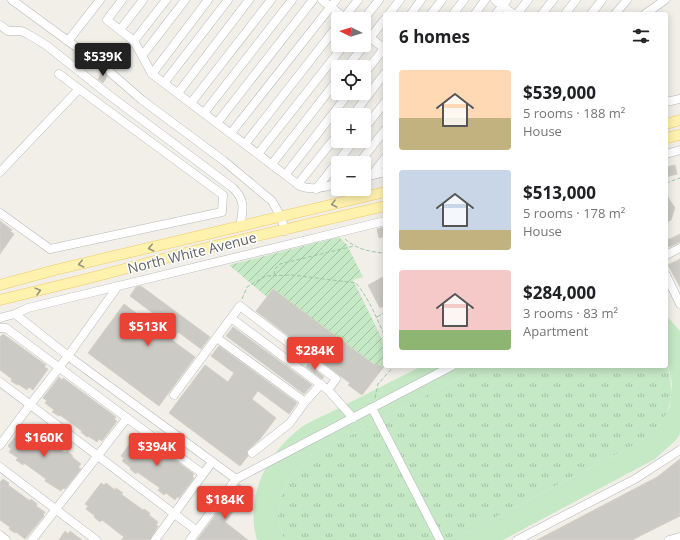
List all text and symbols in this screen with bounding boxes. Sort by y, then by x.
north arrow [331,12,371,52]
map controls [331,12,371,196]
text: 6 homes [399,25,470,48]
icon: filters [630,25,652,47]
pin: $539K [75,43,131,77]
text: $539K [84,47,122,65]
button: locate [331,60,371,100]
text: $539,000 [523,81,596,104]
icon: home [431,86,479,134]
text: 5 rooms · 188 m² [523,104,625,122]
button: + [331,108,371,148]
text: House [523,122,562,140]
button: − [331,156,371,196]
text: $513,000 [523,181,596,204]
icon: home [431,186,479,234]
one-way arrow [330,200,337,208]
text: 5 rooms · 178 m² [523,204,625,222]
text: House [523,222,562,240]
street label: North White Avenue [125,227,258,278]
one-way arrow [147,243,154,251]
one-way arrow [78,259,85,268]
text: $284,000 [523,281,596,304]
icon: home [431,286,479,334]
one-way arrow [35,287,41,295]
text: 3 rooms · 83 m² [523,304,618,322]
pin: $513K [120,313,176,347]
text: $513K [129,317,167,335]
text: Apartment [523,322,588,340]
pin: $284K [287,337,343,371]
text: $284K [296,341,334,359]
pin: $160K [16,424,72,458]
text: $160K [25,428,63,446]
pin: $394K [129,433,185,467]
text: $394K [138,437,176,455]
pin: $184K [197,486,253,520]
text: $184K [206,490,244,508]

